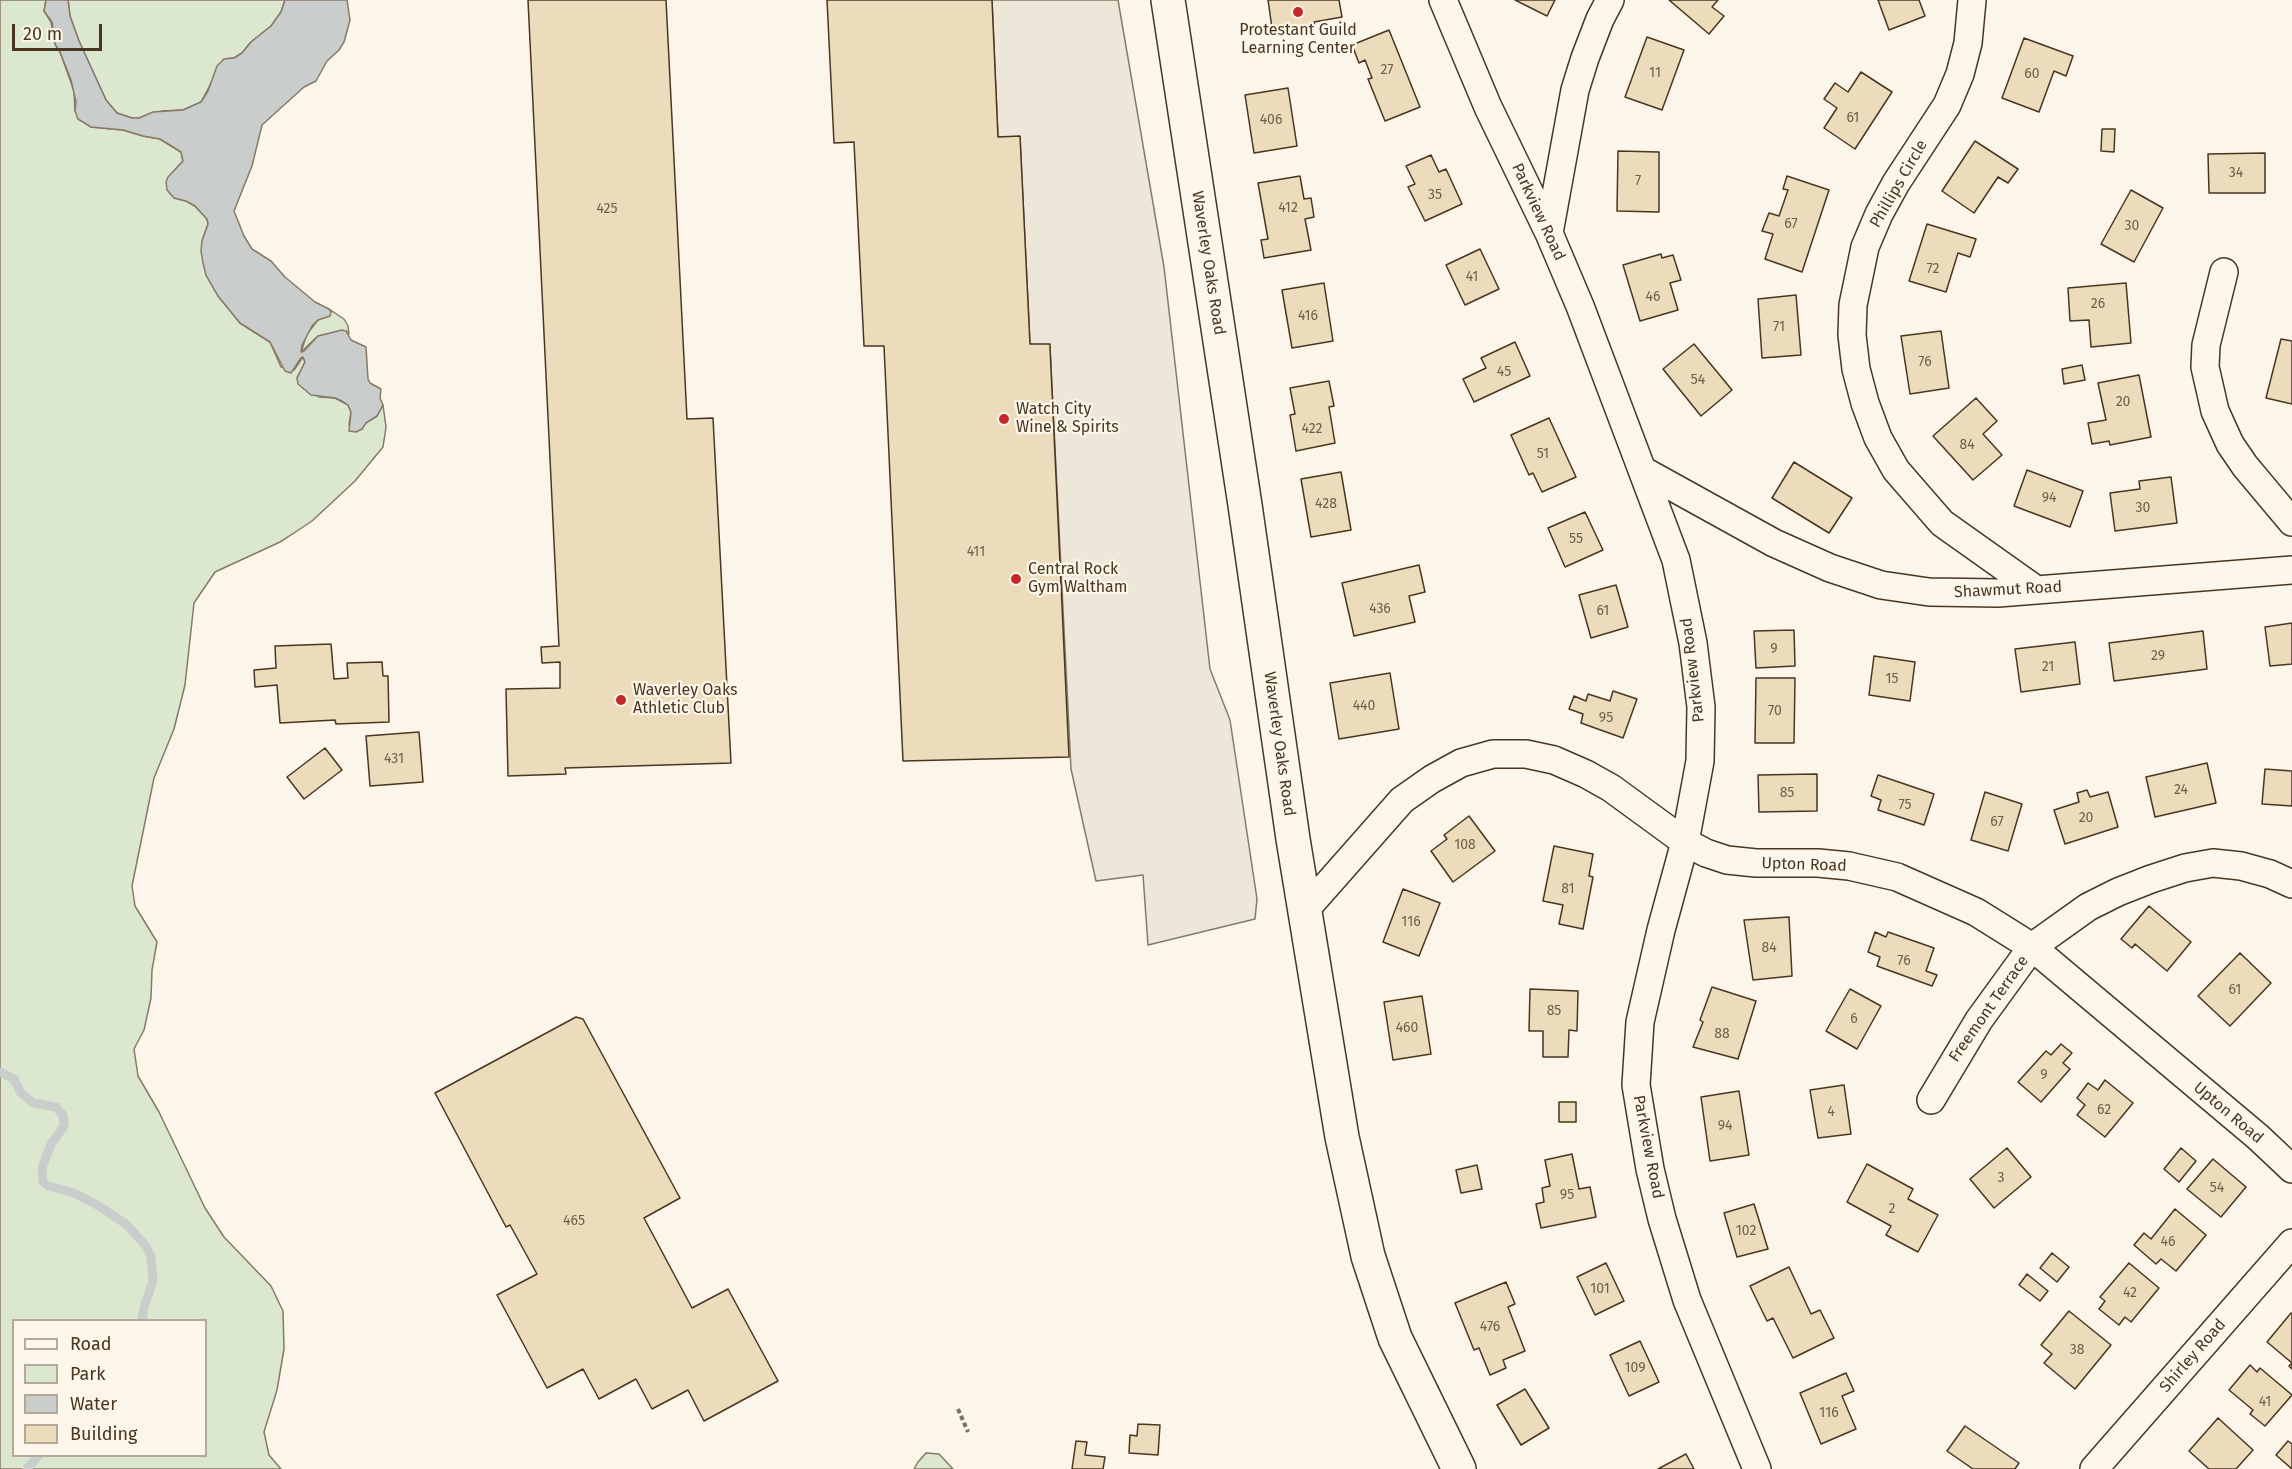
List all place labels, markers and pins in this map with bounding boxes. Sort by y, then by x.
marker: Protestant Guild Learning Center [1291,5,1305,19]
place label: Protestant Guild Learning Center [1239,21,1357,59]
place label: Watch City Wine & Spirits [1016,400,1119,438]
marker: Watch City Wine & Spirits [997,412,1011,426]
place label: Central Rock Gym Waltham [1028,560,1127,598]
marker: Central Rock Gym Waltham [1009,572,1023,586]
place label: Waverley Oaks Athletic Club [633,681,737,719]
marker: Waverley Oaks Athletic Club [614,693,628,707]

